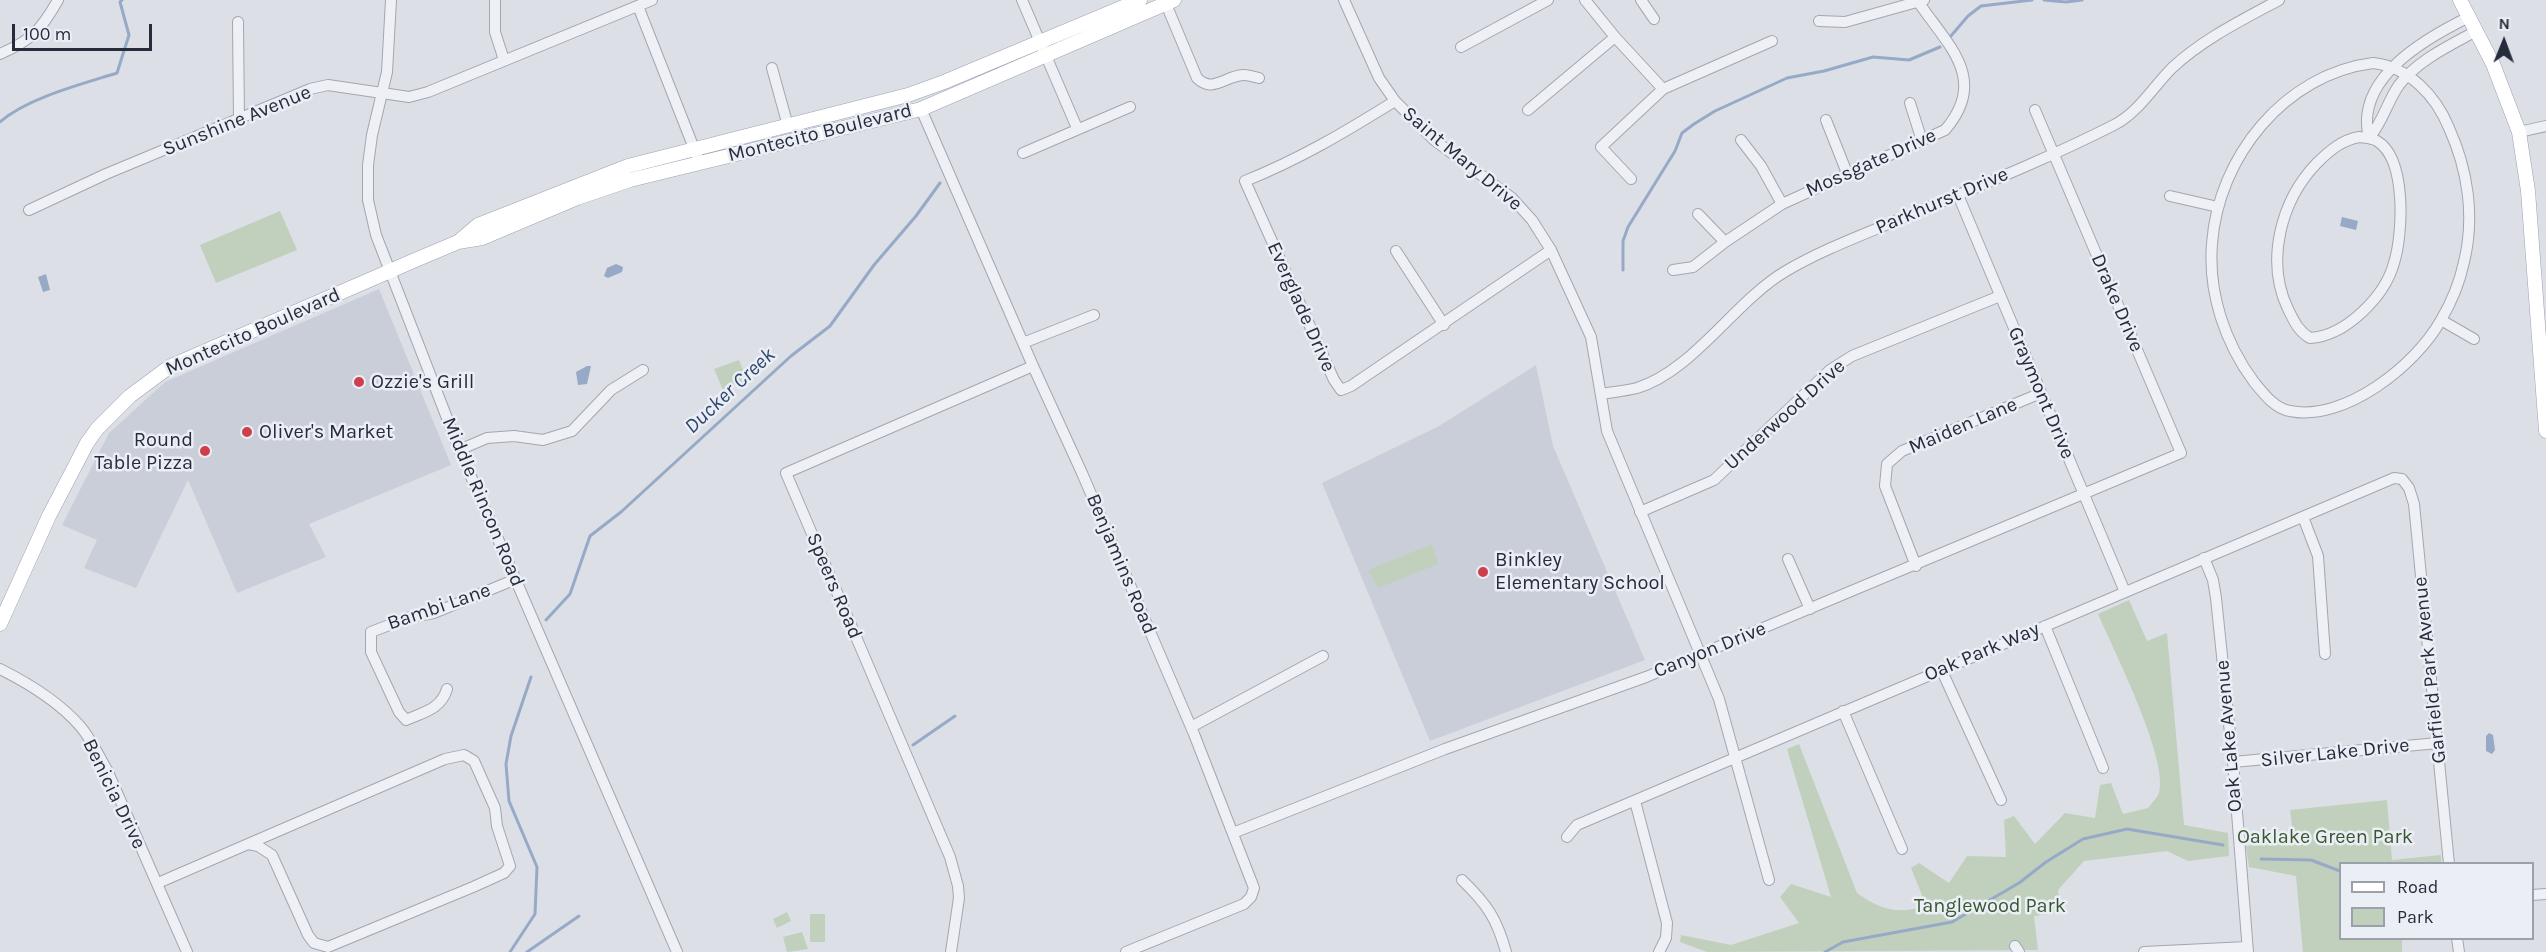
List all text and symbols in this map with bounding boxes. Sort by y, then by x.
scale bar [15,12,154,50]
north arrow [2474,12,2534,72]
text: N [2498,14,2510,33]
text: 100 m [23,23,71,45]
street label: Sunshine Avenue [159,80,315,162]
street label: Montecito Boulevard [726,99,914,167]
street label: Saint Mary Drive [1397,102,1527,216]
street label: Mossgate Drive [1802,123,1940,203]
street label: Parkhurst Drive [1872,162,2012,240]
street label: Everglade Drive [1262,238,1340,376]
street label: Drake Drive [2086,250,2148,356]
street label: Montecito Boulevard [162,283,344,381]
street label: Graymont Drive [2002,323,2080,463]
water label: Ducker Creek [679,343,781,439]
street label: Underwood Drive [1720,355,1850,475]
place label: Ozzie's Grill [371,370,474,394]
marker: Ozzie's Grill [352,375,366,389]
street label: Maiden Lane [1905,392,2021,460]
street label: Middle Rincon Road [436,414,530,590]
place label: Oliver's Market [259,420,393,444]
marker: Oliver's Market [240,425,254,439]
place label: Round Table Pizza [94,428,193,475]
marker: Round Table Pizza [198,444,212,458]
street label: Benjamins Road [1081,490,1161,638]
street label: Speers Road [801,529,867,643]
place label: Binkley Elementary School [1495,548,1665,595]
marker: Binkley Elementary School [1476,565,1490,579]
street label: Garfield Park Avenue [2408,575,2452,765]
street label: Bambi Lane [384,578,494,636]
street label: Canyon Drive [1650,617,1770,683]
street label: Oak Park Way [1921,617,2043,687]
street label: Oak Lake Avenue [2210,659,2248,813]
street label: Silver Lake Drive [2259,733,2411,773]
street label: Benicia Drive [77,735,151,853]
park label: Oaklake Green Park [2237,825,2413,849]
legend [2339,862,2534,940]
text: Road [2397,876,2438,898]
park label: Tanglewood Park [1914,894,2066,918]
text: Park [2397,906,2434,928]

